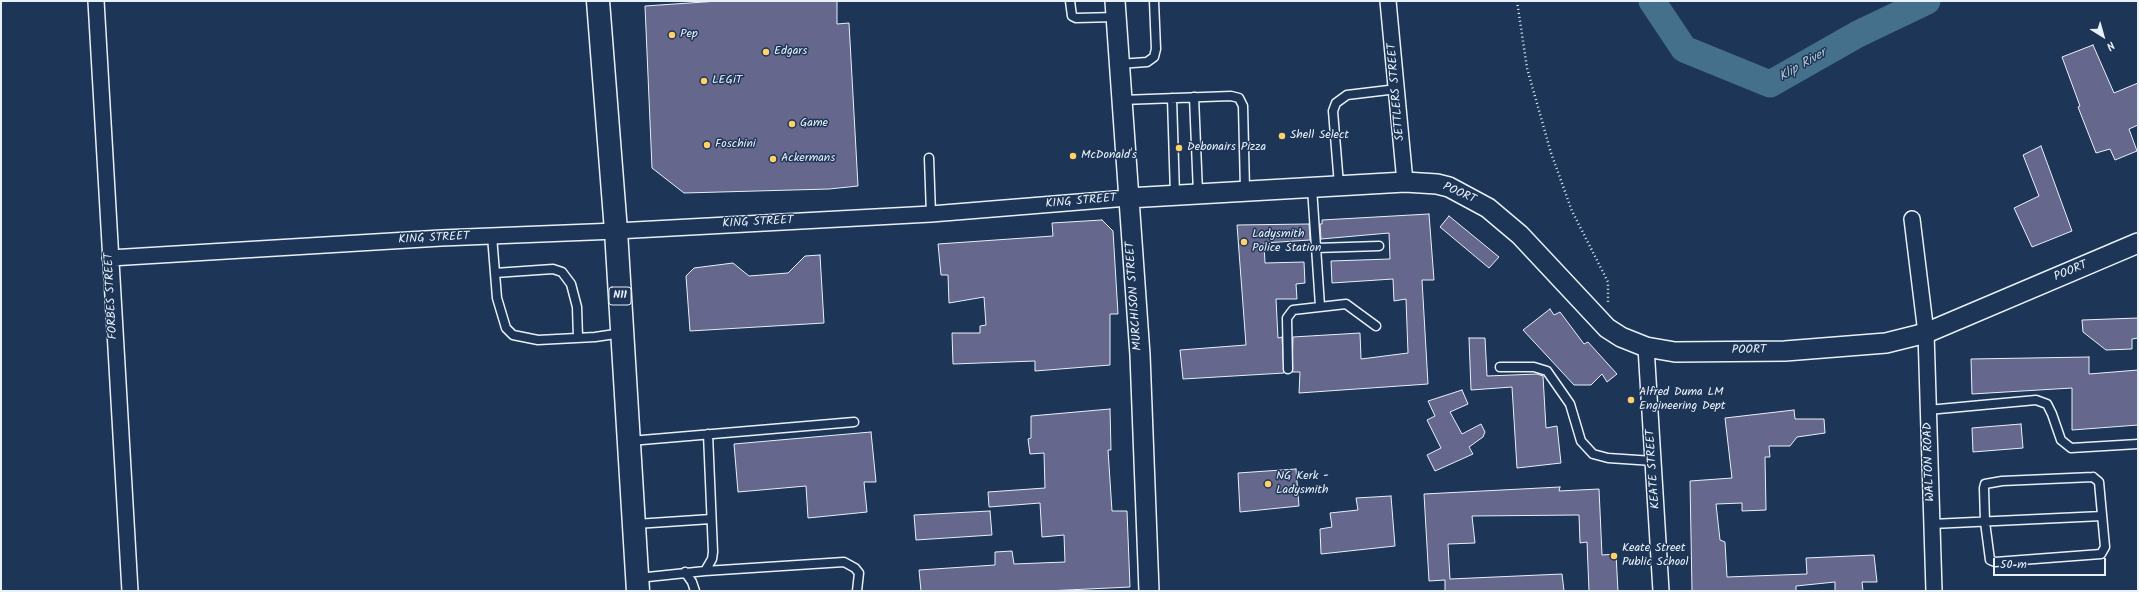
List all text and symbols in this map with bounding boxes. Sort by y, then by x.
north arrow [2083,16,2123,56]
place label: Pep [680,28,698,42]
marker: Pep [667,30,677,40]
text: N [2102,36,2118,55]
street label: SETTLERS STREET [1386,42,1408,142]
place label: Edgars [774,45,807,59]
water label: Klip River [1777,46,1829,86]
marker: Edgars [761,47,771,57]
place label: LEGiT [712,74,742,88]
marker: LEGiT [699,76,709,86]
place label: Game [800,117,828,131]
marker: Game [787,119,797,129]
place label: Shell Select [1290,129,1349,143]
marker: Shell Select [1277,131,1287,141]
place label: Foschini [715,138,756,152]
marker: Foschini [702,140,712,150]
place label: Debonairs Pizza [1187,141,1266,155]
marker: Debonairs Pizza [1174,143,1184,153]
place label: McDonald's [1081,149,1137,163]
marker: McDonald's [1068,151,1078,161]
place label: Ackermans [781,152,835,166]
marker: Ackermans [768,154,778,164]
street label: POORT [1440,180,1478,208]
street label: KING STREET [1045,192,1117,212]
street label: KING STREET [722,214,794,232]
place label: Ladysmith Police Station [1252,228,1321,256]
street label: KING STREET [398,230,470,248]
marker: Ladysmith Police Station [1239,237,1249,247]
street label: MURCHISON STREET [1124,241,1146,351]
street label: FORBES STREET [103,252,121,340]
street label: POORT [2052,259,2090,285]
road number: N11 [609,287,631,305]
street label: POORT [1732,343,1766,359]
place label: Alfred Duma LM Engineering Dept [1639,386,1725,414]
marker: Alfred Duma LM Engineering Dept [1626,395,1636,405]
street label: WALTON ROAD [1921,422,1939,502]
street label: KEATE STREET [1644,429,1664,509]
place label: NG Kerk - Ladysmith [1276,470,1329,498]
marker: NG Kerk - Ladysmith [1263,479,1273,489]
place label: Keate Street Public School [1622,542,1688,570]
scale bar [1995,550,2108,576]
marker: Keate Street Public School [1609,551,1619,561]
text: 50 m [2000,555,2027,574]

